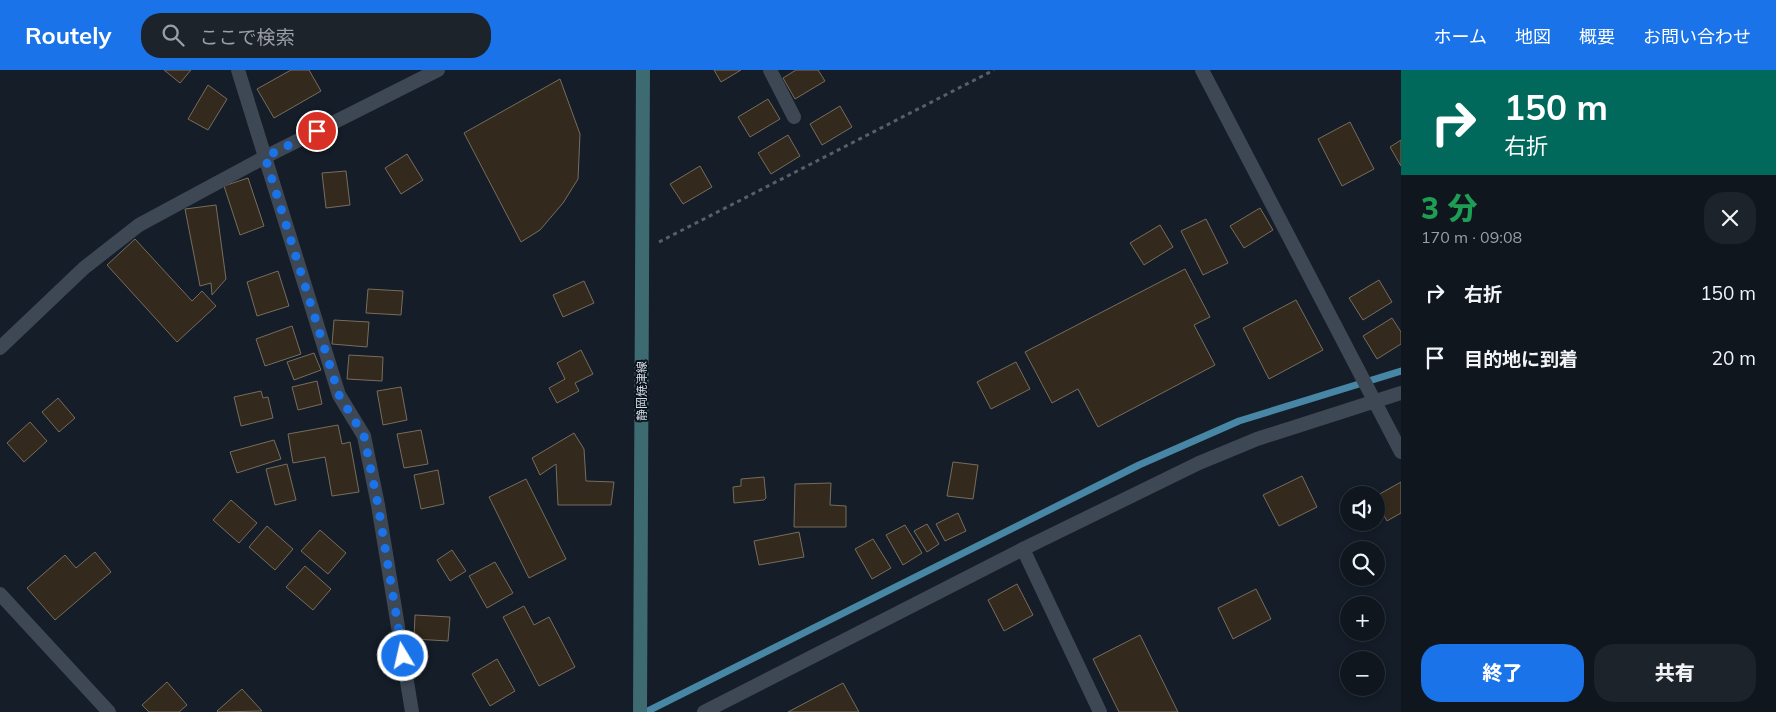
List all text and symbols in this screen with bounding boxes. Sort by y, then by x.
search box [141,13,491,58]
text: Routely [25,20,111,50]
icon: search [159,21,187,49]
text: ここで検索 [199,25,295,49]
text: ホーム [1434,25,1487,48]
text: 地図 [1515,25,1551,48]
text: 概要 [1579,25,1615,48]
text: お問い合わせ [1643,25,1751,48]
text: 150 m [1504,85,1608,129]
icon: right [1421,90,1486,155]
pin [296,110,338,152]
icon: arrive [303,117,331,145]
text: 右折 [1504,132,1548,160]
text: 3 分 [1421,189,1477,227]
button: close [1704,192,1756,244]
text: 170 m · 09:08 [1421,227,1522,247]
icon: right [1421,279,1449,307]
text: 150 m [1700,281,1756,305]
text: 右折 [1464,282,1502,306]
icon: arrive [1421,344,1449,372]
text: 20 m [1712,346,1756,370]
text: 目的地に到着 [1464,347,1578,371]
street label: 静岡焼津線 [634,361,649,421]
map controls [1340,486,1385,696]
button: sound [1340,486,1385,531]
button: search [1340,541,1385,586]
button: + [1340,596,1385,641]
position arrow [376,629,428,681]
button: 終了 [1421,644,1584,702]
button: 共有 [1594,644,1756,702]
button: − [1340,651,1385,696]

